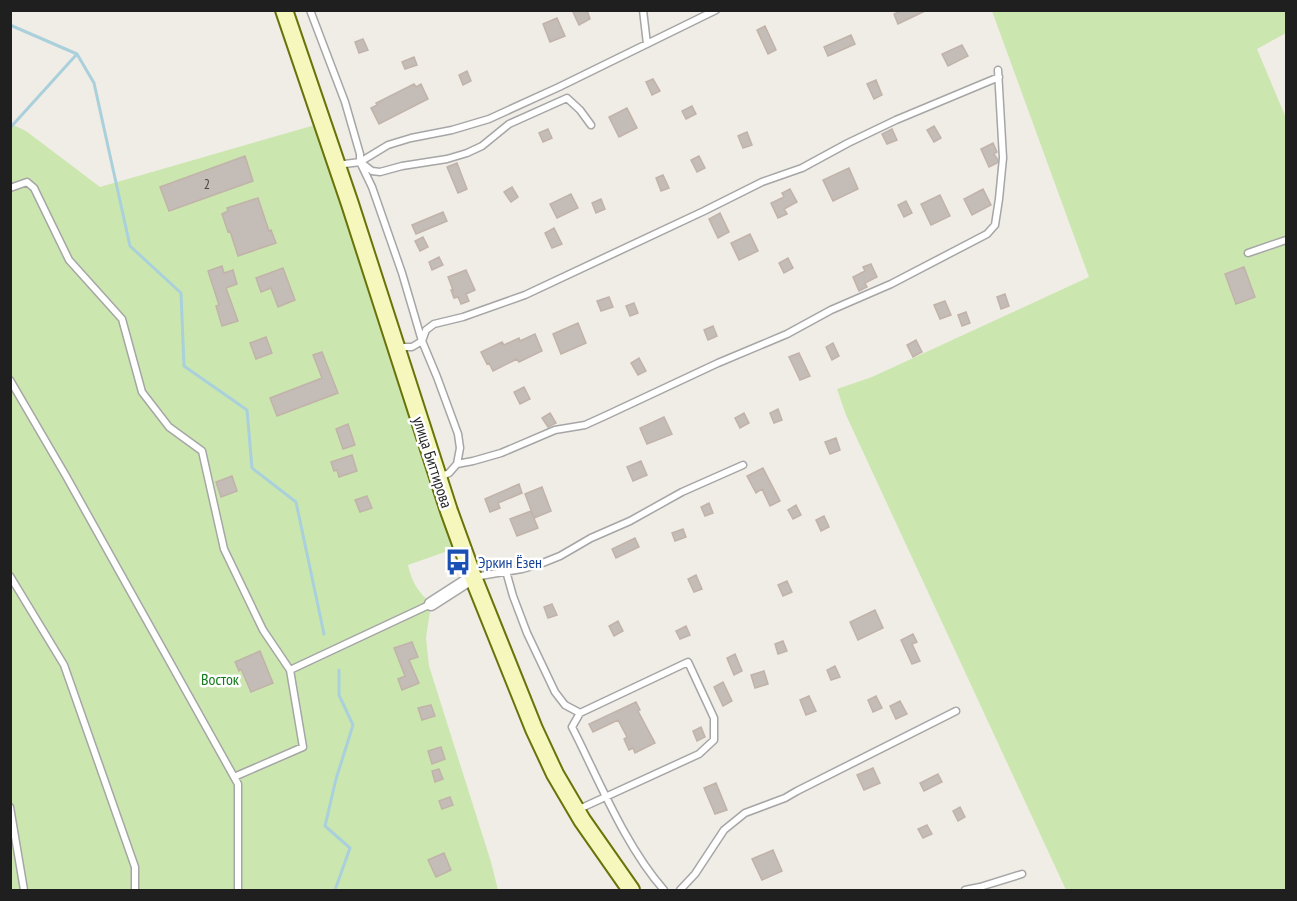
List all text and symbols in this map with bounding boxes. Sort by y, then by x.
house number: 2 [204,175,210,193]
street label: улица Биттирова [409,414,457,510]
bus stop icon: Эркин Ёзен [443,547,473,577]
place label: Эркин Ёзен [478,552,542,572]
park label: Восток [201,669,240,689]

